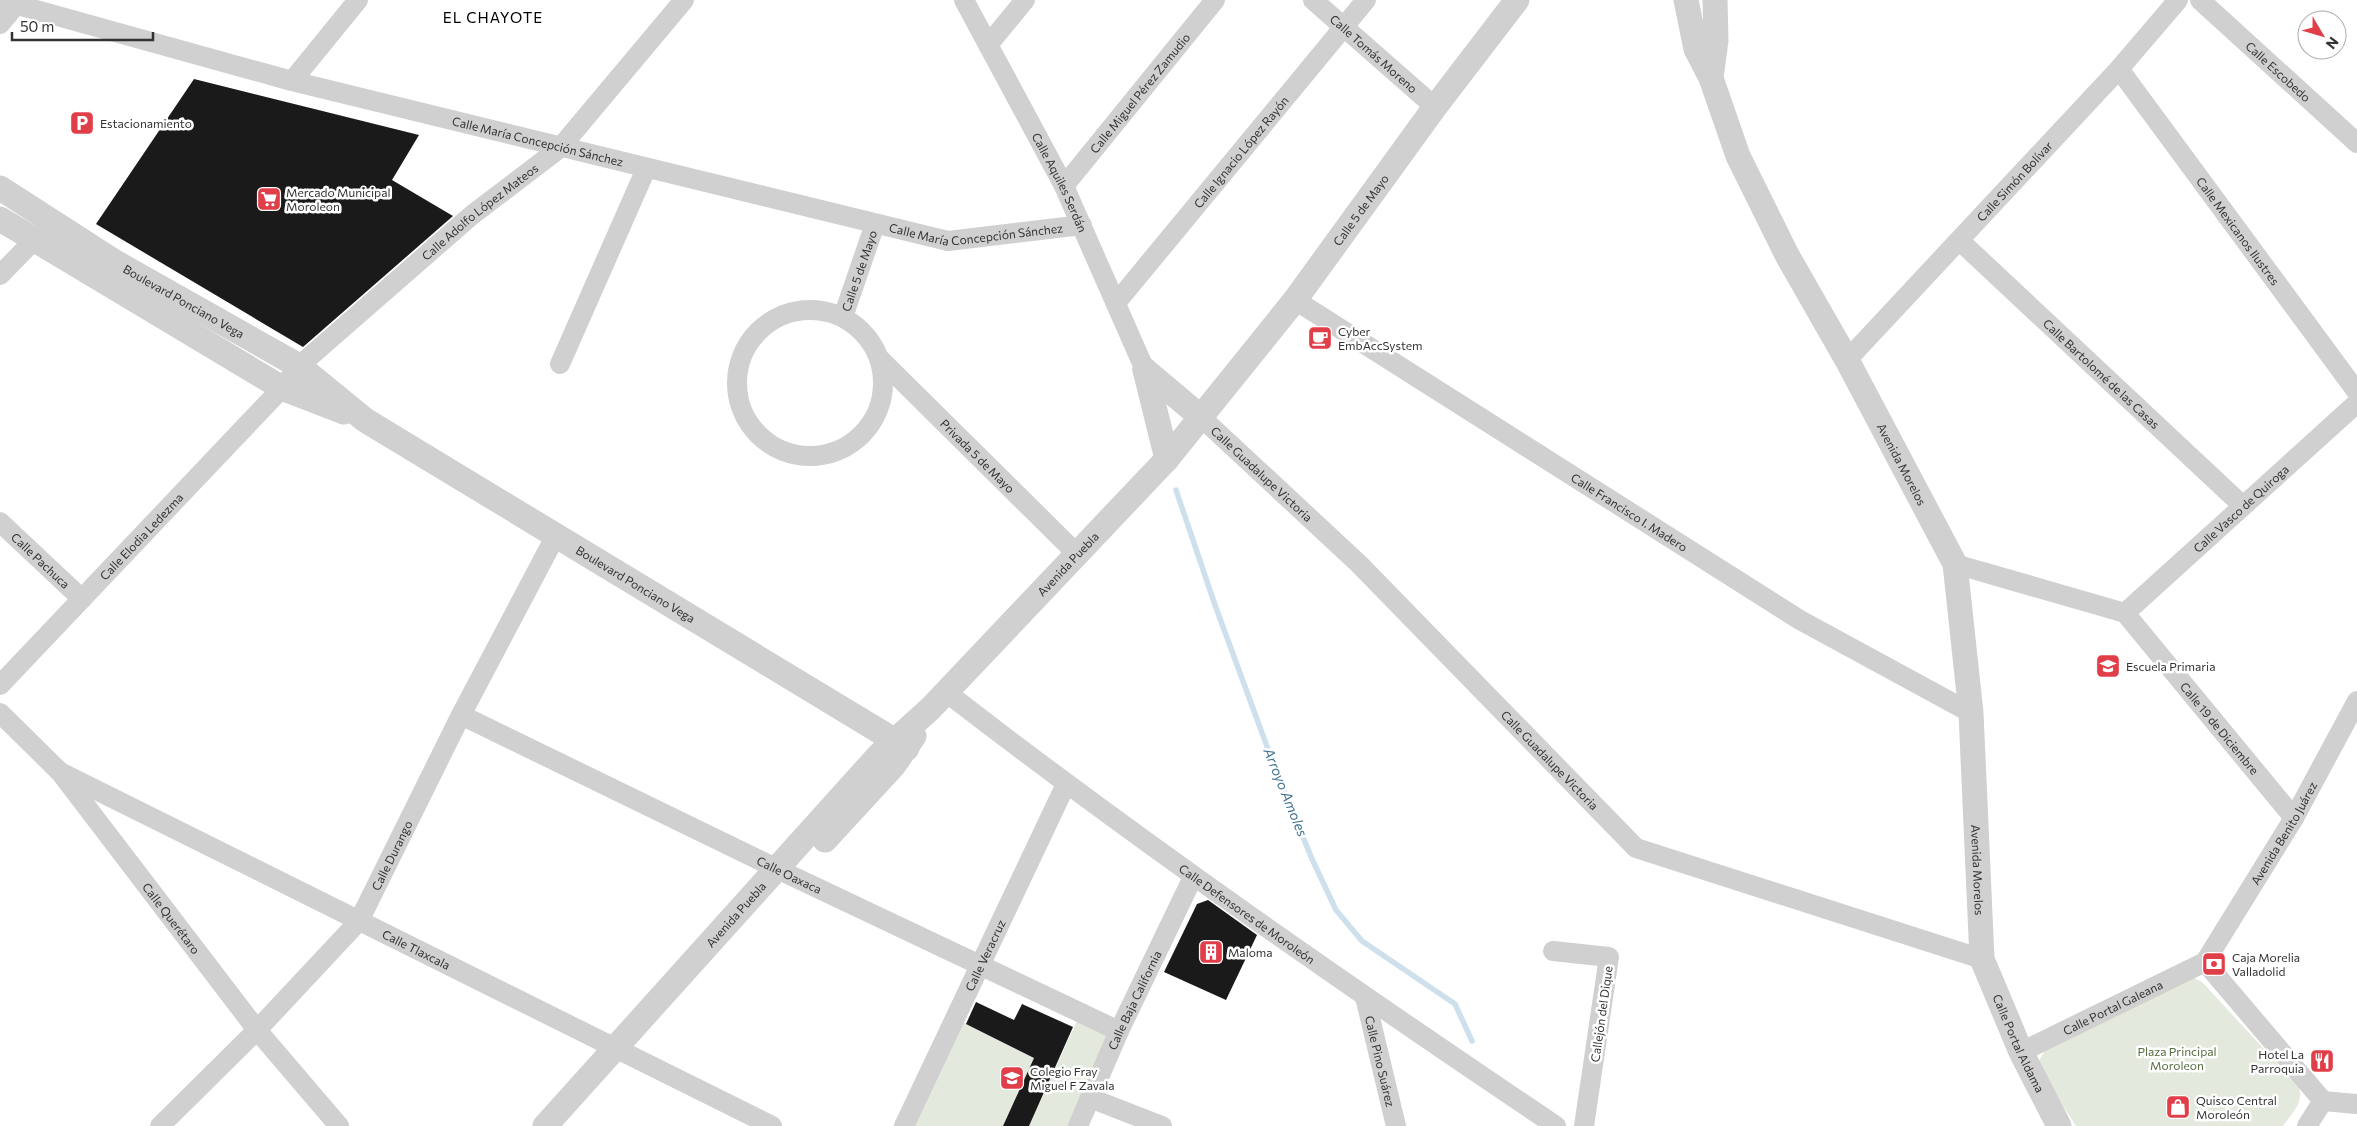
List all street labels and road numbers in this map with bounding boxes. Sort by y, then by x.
street label: Calle Tomás Moreno [1327,11,1420,95]
street label: Calle Miguel Pérez Zamudio [1087,30,1192,156]
street label: Calle Escobedo [2243,38,2314,104]
street label: Calle Ignacio López Rayón [1191,93,1291,211]
street label: Calle María Concepción Sánchez [451,113,625,169]
street label: Calle Aquiles Serdán [1029,130,1090,234]
street label: Calle Simón Bolívar [1974,138,2055,224]
street label: Calle Adolfo López Mateos [419,160,541,263]
street label: Calle 5 de Mayo [1330,171,1391,248]
street label: Calle Mexicanos Ilustres [2194,174,2283,287]
street label: Calle María Concepción Sánchez [888,220,1064,248]
street label: Calle 5 de Mayo [839,228,879,313]
street label: Boulevard Ponciano Vega [121,261,247,341]
street label: Calle Bartolomé de las Casas [2041,316,2163,431]
street label: Privada 5 de Mayo [938,416,1018,496]
street label: Avenida Morelos [1875,421,1930,507]
street label: Calle Guadalupe Victoria [1208,423,1316,524]
street label: Calle Vasco de Quiroga [2190,462,2291,555]
street label: Calle Francisco I. Madero [1569,470,1690,554]
street label: Calle Elodia Ledezma [97,490,186,583]
street label: Avenida Puebla [1034,529,1101,599]
street label: Calle Pachuca [9,530,73,591]
street label: Boulevard Ponciano Vega [574,543,698,625]
street label: Calle 19 de Diciembre [2178,679,2262,777]
street label: Calle Guadalupe Victoria [1498,707,1602,812]
street label: Avenida Benito Juárez [2248,779,2319,887]
street label: Calle Durango [368,818,415,893]
street label: Avenida Morelos [1969,824,1987,916]
street label: Calle Oaxaca [755,853,824,896]
street label: Calle Defensores de Moroleón [1177,861,1318,966]
street label: Avenida Puebla [703,879,769,950]
street label: Calle Querétaro [140,880,203,957]
street label: Calle Veracruz [962,917,1008,993]
street label: Calle Tlaxcala [380,926,453,972]
street label: Calle Baja California [1105,948,1164,1052]
street label: Callejón del Dique [1587,965,1615,1063]
street label: Calle Portal Galeana [2061,977,2165,1037]
street label: Calle Portal Aldama [1990,992,2047,1095]
street label: Calle Pino Suárez [1363,1014,1398,1108]

